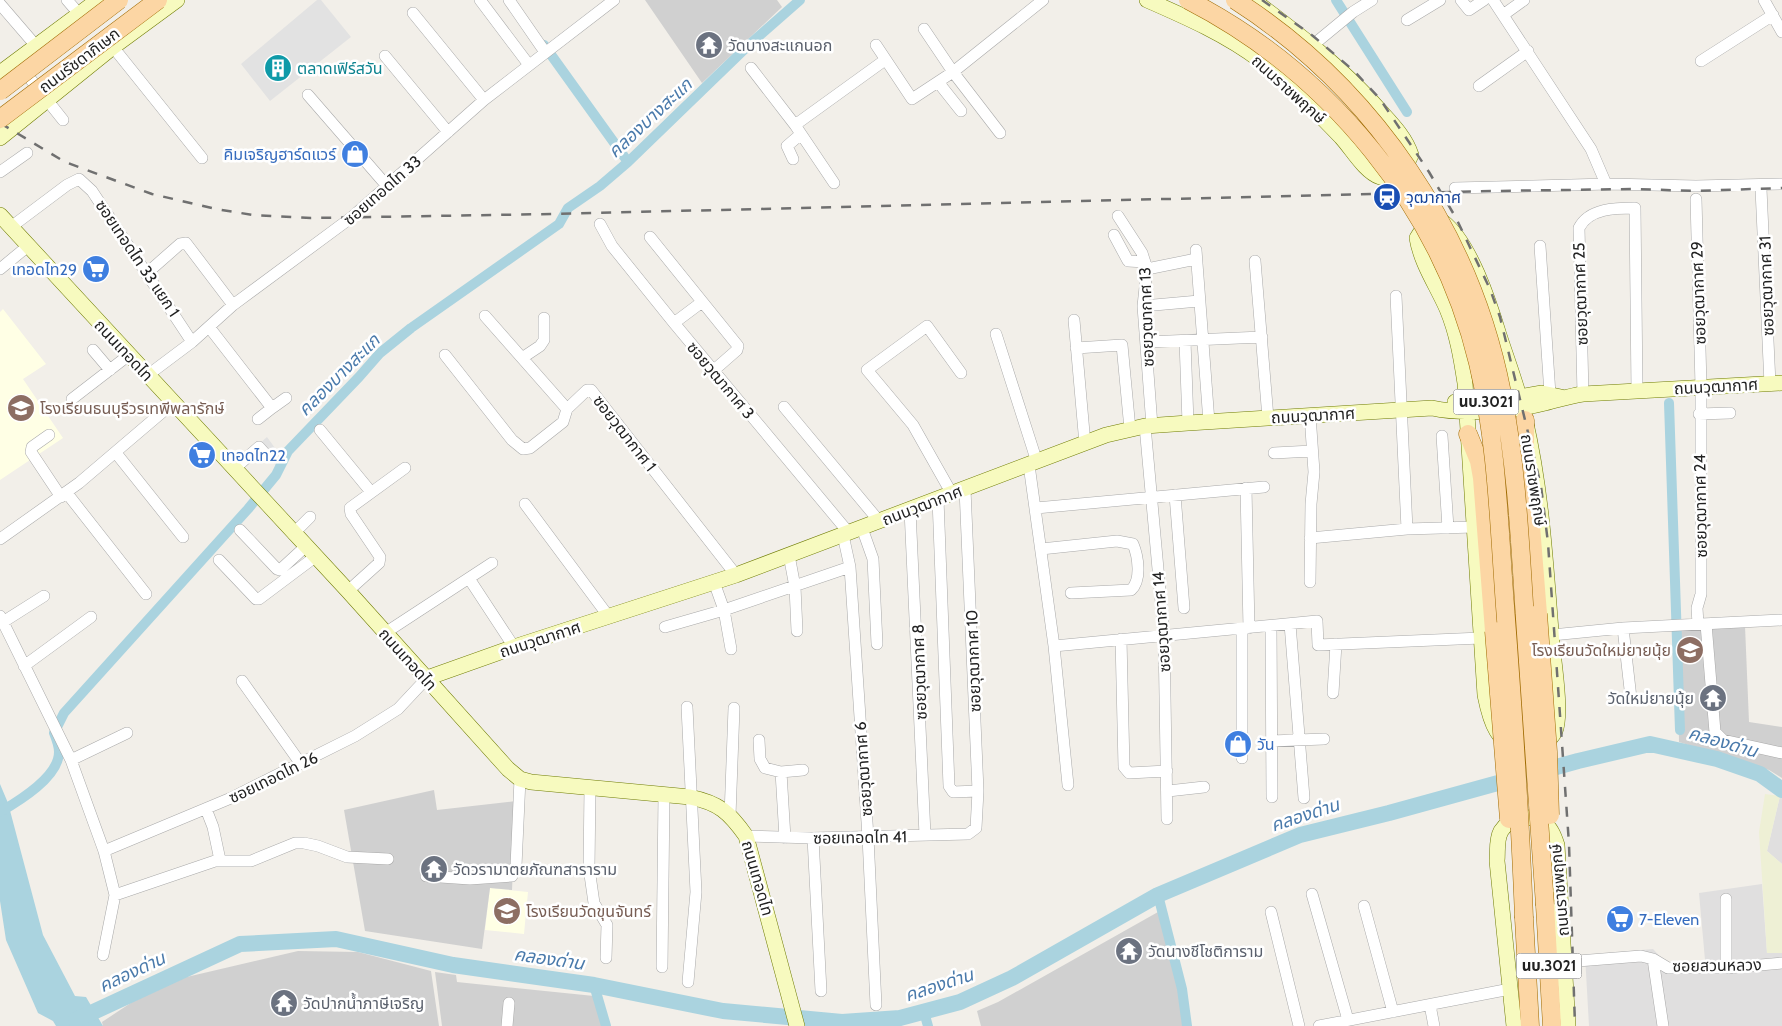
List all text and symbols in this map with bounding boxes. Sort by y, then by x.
street label: ถนนรัชดาภิเษก [35,24,123,97]
temple icon: วัดบางสะแกนอก [694,30,724,60]
place label: วัดบางสะแกนอก [728,36,832,55]
street label: ถนนราชพฤกษ์ [1248,51,1330,128]
building icon: ตลาดเฟิร์สวัน [263,53,293,83]
place label: ตลาดเฟิร์สวัน [297,59,383,78]
water label: คลองบางสะแก [604,73,697,162]
shop icon: คิมเจริญฮาร์ดแวร์ [340,139,370,169]
place label: คิมเจริญฮาร์ดแวร์ [224,145,337,164]
street label: ซอยเทอดไท 33 [340,152,425,229]
station icon: วุฒากาศ [1372,182,1402,212]
place label: วุฒากาศ [1406,188,1461,207]
street label: ซอยเทอดไท 33 แยก 1 [91,196,184,320]
street label: ซอยวุฒากาศ 31 [1755,236,1778,336]
street label: ซอยวุฒากาศ 29 [1687,241,1710,345]
street label: ซอยวุฒากาศ 25 [1569,242,1592,346]
supermarket icon: เทอดไท29 [81,254,111,284]
place label: เทอดไท29 [11,260,77,279]
street label: ซอยวุฒากาศ 13 [1135,267,1158,367]
street label: ถนนเทอดไท [90,316,157,385]
water label: คลองบางสะแก [294,329,385,420]
street label: ซอยวุฒากาศ 3 [683,338,758,423]
street label: ถนนวุฒากาศ [1673,375,1759,398]
road number: นบ.3021 [1454,390,1518,414]
street label: ซอยวุฒากาศ 1 [589,391,660,475]
school or university icon: โรงเรียนธนบุรีวรเทพีพลารักษ์ [6,393,36,423]
place label: โรงเรียนธนบุรีวรเทพีพลารักษ์ [40,399,225,418]
street label: ถนนวุฒากาศ [1270,404,1356,427]
street label: ถนนราชพฤกษ์ [1517,433,1550,527]
supermarket icon: เทอดไท22 [187,440,217,470]
place label: เทอดไท22 [221,446,286,465]
street label: ซอยวุฒากาศ 24 [1690,454,1711,558]
street label: ถนนวุฒากาศ [879,482,965,529]
street label: ซอยวุฒากาศ 14 [1149,571,1174,673]
street label: ซอยวุฒากาศ 10 [962,609,985,713]
street label: ถนนวุฒากาศ [497,617,583,662]
street label: ถนนเทอดไท [375,624,441,694]
street label: ซอยวุฒากาศ 8 [908,624,931,720]
school or university icon: โรงเรียนวัดใหม่ยายนุ้ย [1675,635,1705,665]
place label: โรงเรียนวัดใหม่ยายนุ้ย [1532,641,1671,660]
temple icon: วัดใหม่ยายนุ้ย [1698,683,1728,713]
place label: วัดใหม่ยายนุ้ย [1608,689,1694,708]
street label: ซอยวุฒากาศ 6 [851,721,876,817]
water label: คลองด่าน [1686,722,1761,763]
shop icon: วัน [1223,729,1253,759]
place label: วัน [1257,735,1275,754]
street label: ซอยเทอดไท 26 [226,748,321,807]
water label: คลองด่าน [1268,793,1343,836]
street label: ซอยเทอดไท 41 [813,827,907,848]
street label: ถนนเทอดไท [738,838,777,918]
street label: ถนนราชพฤกษ์ [1546,843,1573,937]
temple icon: วัดวรามาตยภัณฑสาราราม [419,854,449,884]
place label: วัดวรามาตยภัณฑสาราราม [453,860,617,879]
school or university icon: โรงเรียนวัดขุนจันทร์ [492,896,522,926]
place label: โรงเรียนวัดขุนจันทร์ [526,902,652,921]
supermarket icon: 7-Eleven [1605,904,1635,934]
place label: 7-Eleven [1639,910,1699,929]
temple icon: วัดนางชีโชติการาม [1114,936,1144,966]
place label: วัดนางชีโชติการาม [1148,942,1263,961]
water label: คลองด่าน [512,943,587,975]
water label: คลองด่าน [95,947,170,997]
road number: นบ.3021 [1516,954,1582,978]
street label: ซอยสวนหลวง [1672,955,1762,976]
water label: คลองด่าน [902,963,977,1006]
temple icon: วัดปากน้ำภาษีเจริญ [269,988,299,1018]
place label: วัดปากน้ำภาษีเจริญ [303,992,424,1013]

